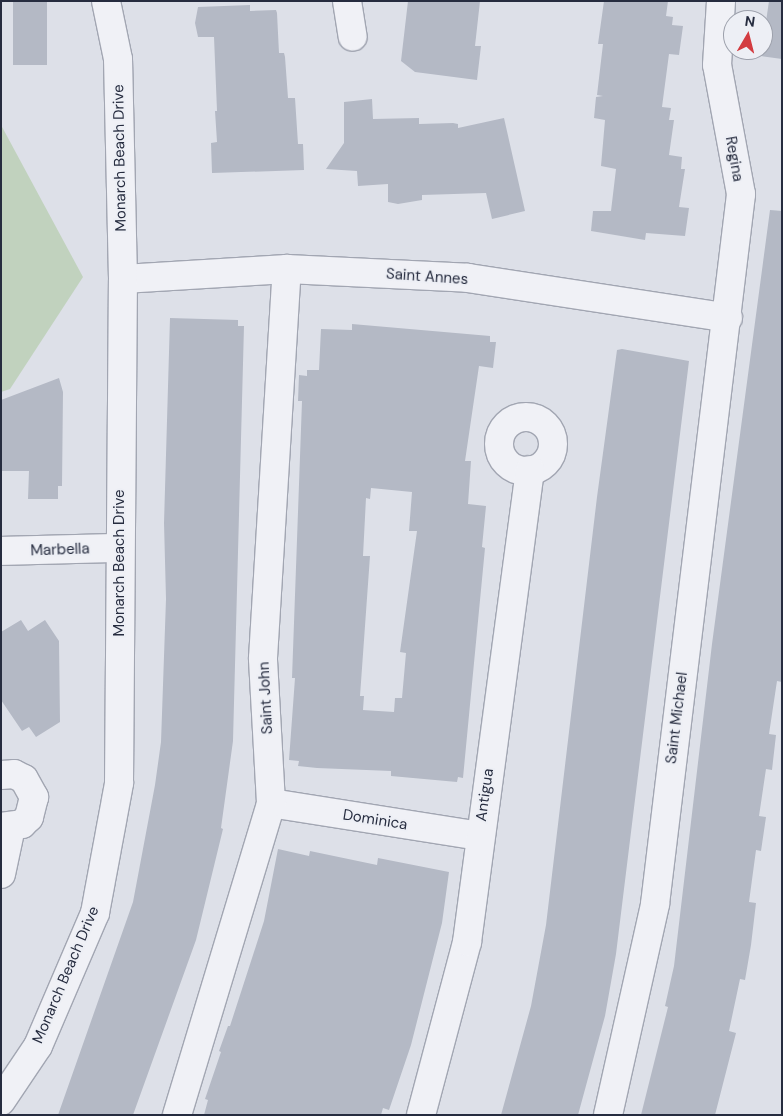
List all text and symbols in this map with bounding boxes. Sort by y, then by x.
north arrow [723,10,773,60]
text: N [744,12,756,31]
street label: Monarch Beach Drive [110,84,130,232]
street label: Regina [721,135,747,183]
street label: Saint Annes [385,265,469,289]
street label: Monarch Beach Drive [111,489,129,637]
street label: Marbella [30,540,90,560]
street label: Saint John [255,661,277,735]
street label: Saint Michael [662,671,692,765]
street label: Antigua [472,767,498,823]
street label: Dominica [341,806,409,834]
street label: Monarch Beach Drive [29,904,103,1046]

